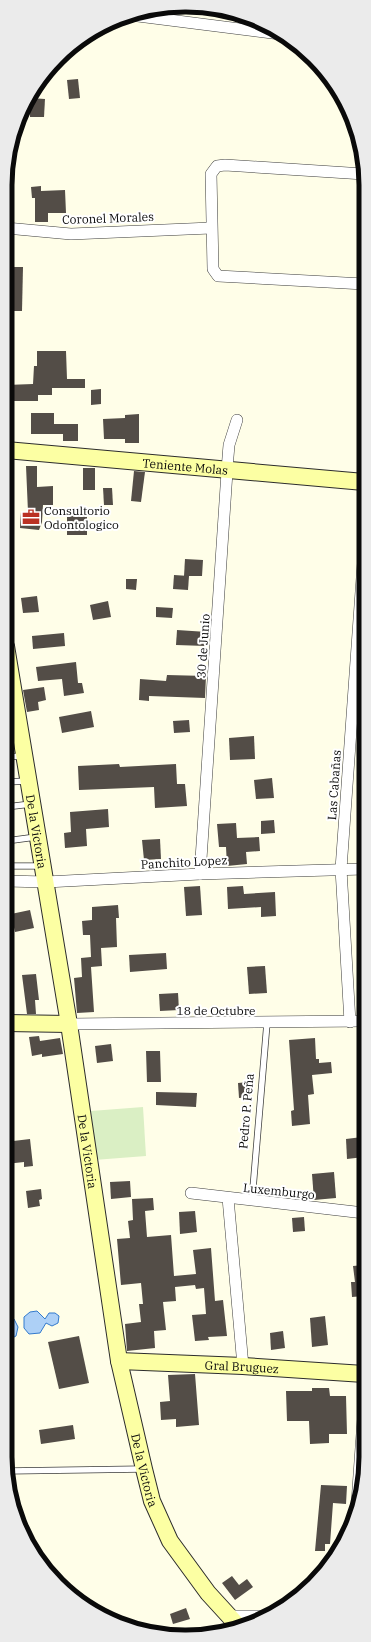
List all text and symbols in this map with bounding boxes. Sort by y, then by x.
street label: Coronel Morales [62,209,154,227]
street label: Teniente Molas [142,455,229,477]
place label: Consultorio Odontologico [44,503,119,532]
office icon: Consultorio Odontologico [21,507,41,527]
street label: 30 de Junio [193,613,213,679]
street label: Las Cabañas [324,749,344,821]
street label: De la Victoria [23,793,51,870]
street label: Panchito Lopez [140,852,228,872]
street label: 18 de Octubre [176,1003,256,1018]
street label: Pedro P. Peña [235,1072,257,1149]
street label: De la Victoria [75,1113,101,1190]
street label: Luxemburgo [242,1180,316,1202]
street label: Gral Bruguez [204,1357,280,1376]
street label: De la Victoria [129,1432,161,1510]

